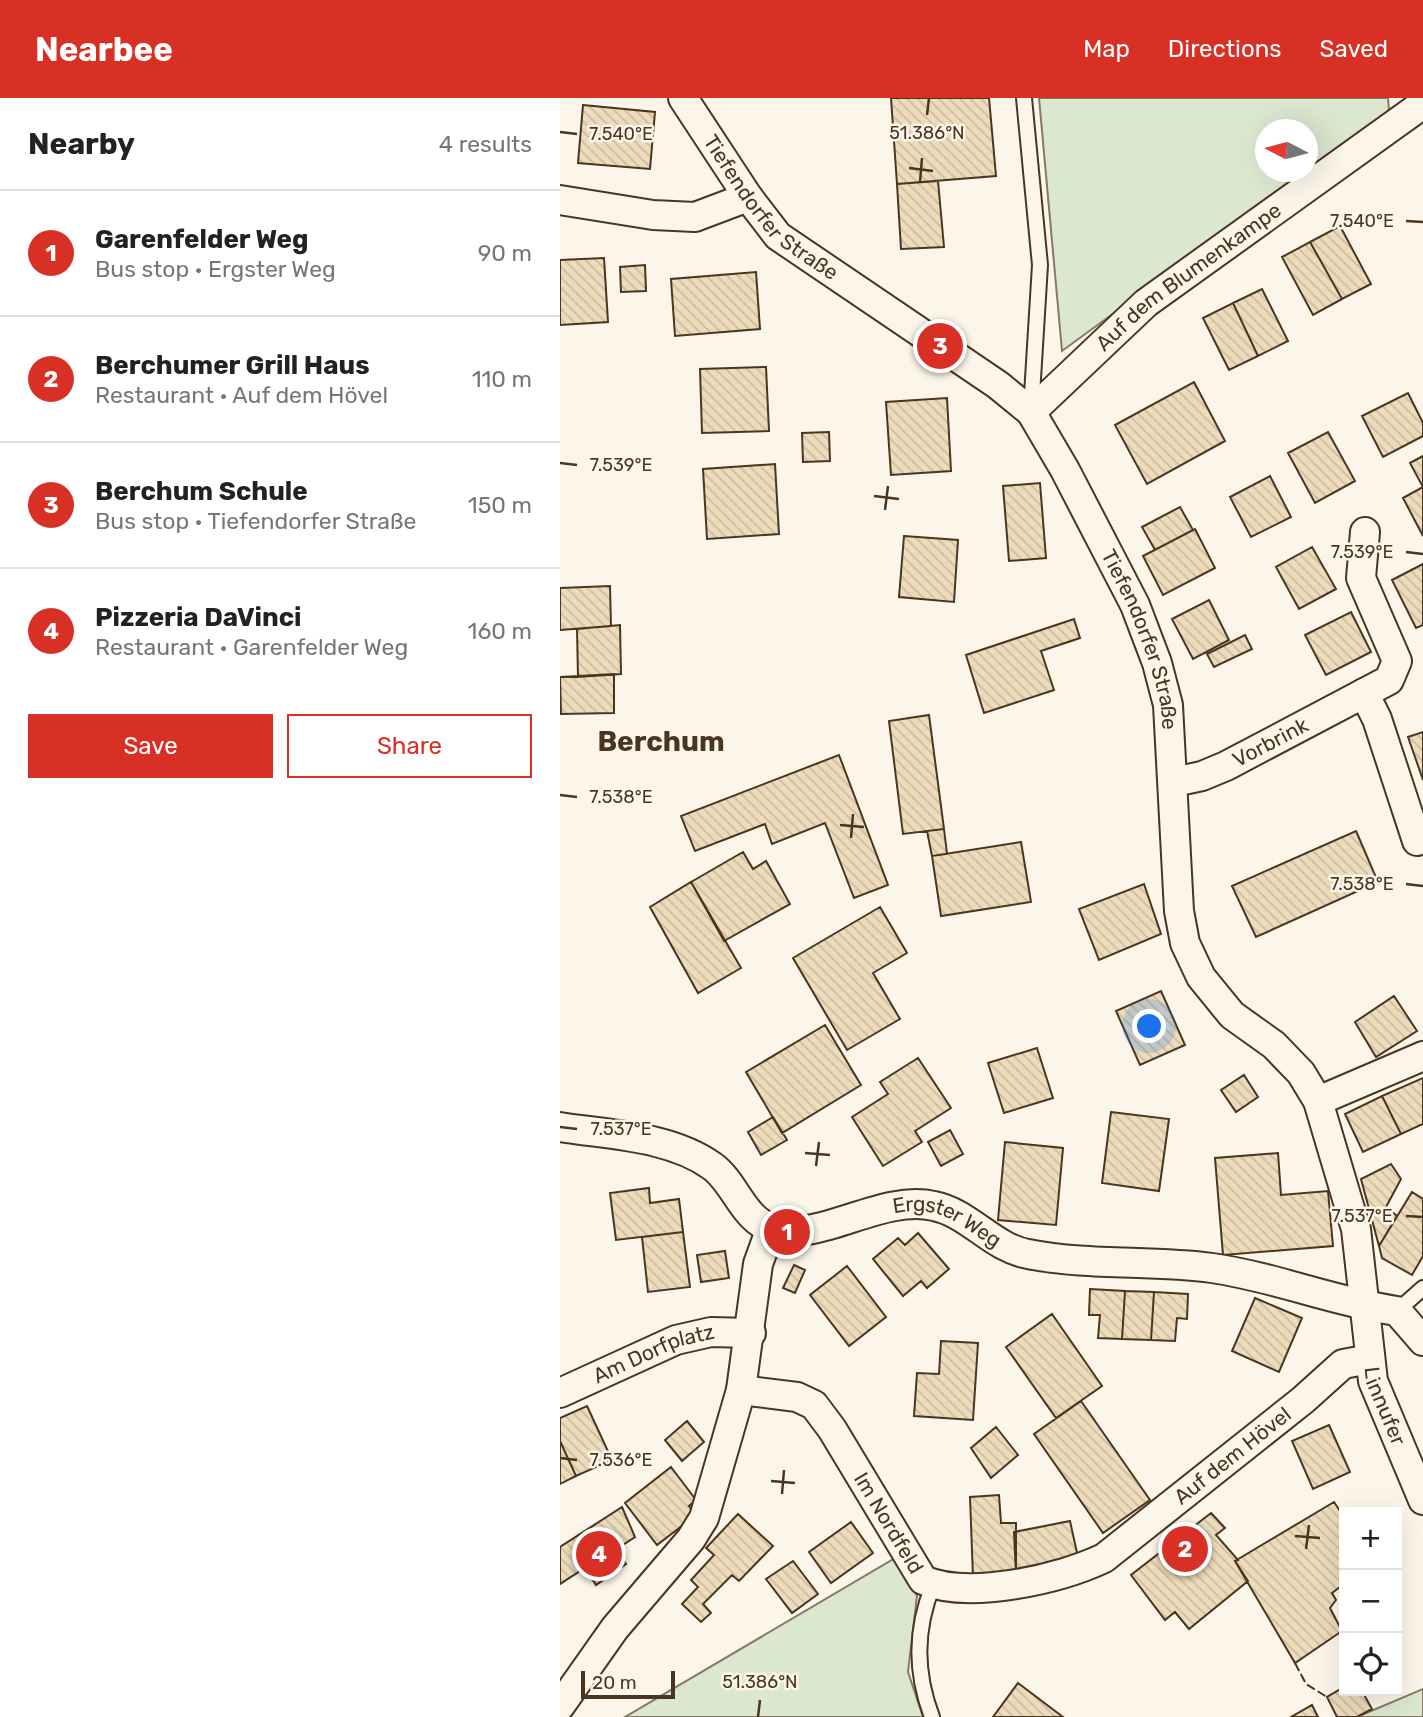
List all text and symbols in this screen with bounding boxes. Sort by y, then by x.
text: Nearbee [35,30,173,69]
text: Map [1083,35,1130,63]
text: Directions [1168,35,1281,63]
text: Saved [1319,35,1388,63]
north arrow [1255,119,1318,182]
text: 51.386°N [889,122,965,144]
text: 7.540°E [589,123,653,145]
text: Nearby [28,126,135,162]
text: 4 results [439,130,532,158]
street label: Tiefendorfer Straße [698,130,843,285]
street label: Auf dem Blumenkampe [1090,197,1286,356]
text: 7.540°E [1330,210,1394,232]
text: Garenfelder Weg [95,224,309,255]
text: 1 [45,239,57,267]
text: 90 m [478,239,532,267]
text: Bus stop · Ergster Weg [95,255,336,283]
pin: 3 [917,320,963,372]
text: Berchumer Grill Haus [95,350,370,381]
text: 2 [44,365,58,393]
text: 110 m [472,365,532,393]
text: Restaurant · Auf dem Hövel [95,381,388,409]
text: 7.539°E [590,454,652,476]
text: Berchum Schule [95,476,308,507]
text: 3 [43,491,59,519]
text: 150 m [468,491,532,519]
text: Bus stop · Tiefendorfer Straße [95,507,416,535]
text: 7.539°E [1331,541,1393,563]
street label: Tiefendorfer Straße [1096,545,1182,730]
text: Pizzeria DaVinci [95,602,301,633]
text: 4 [43,617,59,645]
text: 160 m [468,617,532,645]
text: Restaurant · Garenfelder Weg [95,633,408,661]
street label: Vorbrink [1228,712,1312,772]
button: Save [28,714,273,778]
button: Share [287,714,532,778]
district label: Berchum [597,725,725,758]
text: 7.538°E [589,786,653,808]
text: 7.538°E [1330,873,1394,895]
your location [1132,1009,1166,1043]
text: 7.537°E [590,1118,652,1140]
street label: Ergster Weg [891,1191,1006,1253]
text: 7.537°E [1331,1205,1393,1227]
pin: 1 [764,1206,810,1258]
street label: Am Dorfplatz [589,1319,716,1388]
street label: Linnufer [1359,1365,1411,1449]
street label: Auf dem Hövel [1169,1401,1296,1510]
text: 7.536°E [590,1449,652,1471]
street label: Im Nordfeld [849,1468,929,1578]
map controls [1339,1507,1402,1696]
button: + [1339,1507,1402,1570]
pin: 2 [1162,1523,1208,1575]
pin: 4 [576,1528,622,1580]
button: − [1339,1570,1402,1633]
button: locate [1339,1633,1402,1696]
scale bar [581,1668,676,1700]
text: 20 m [592,1671,637,1694]
text: 51.386°N [722,1671,798,1693]

